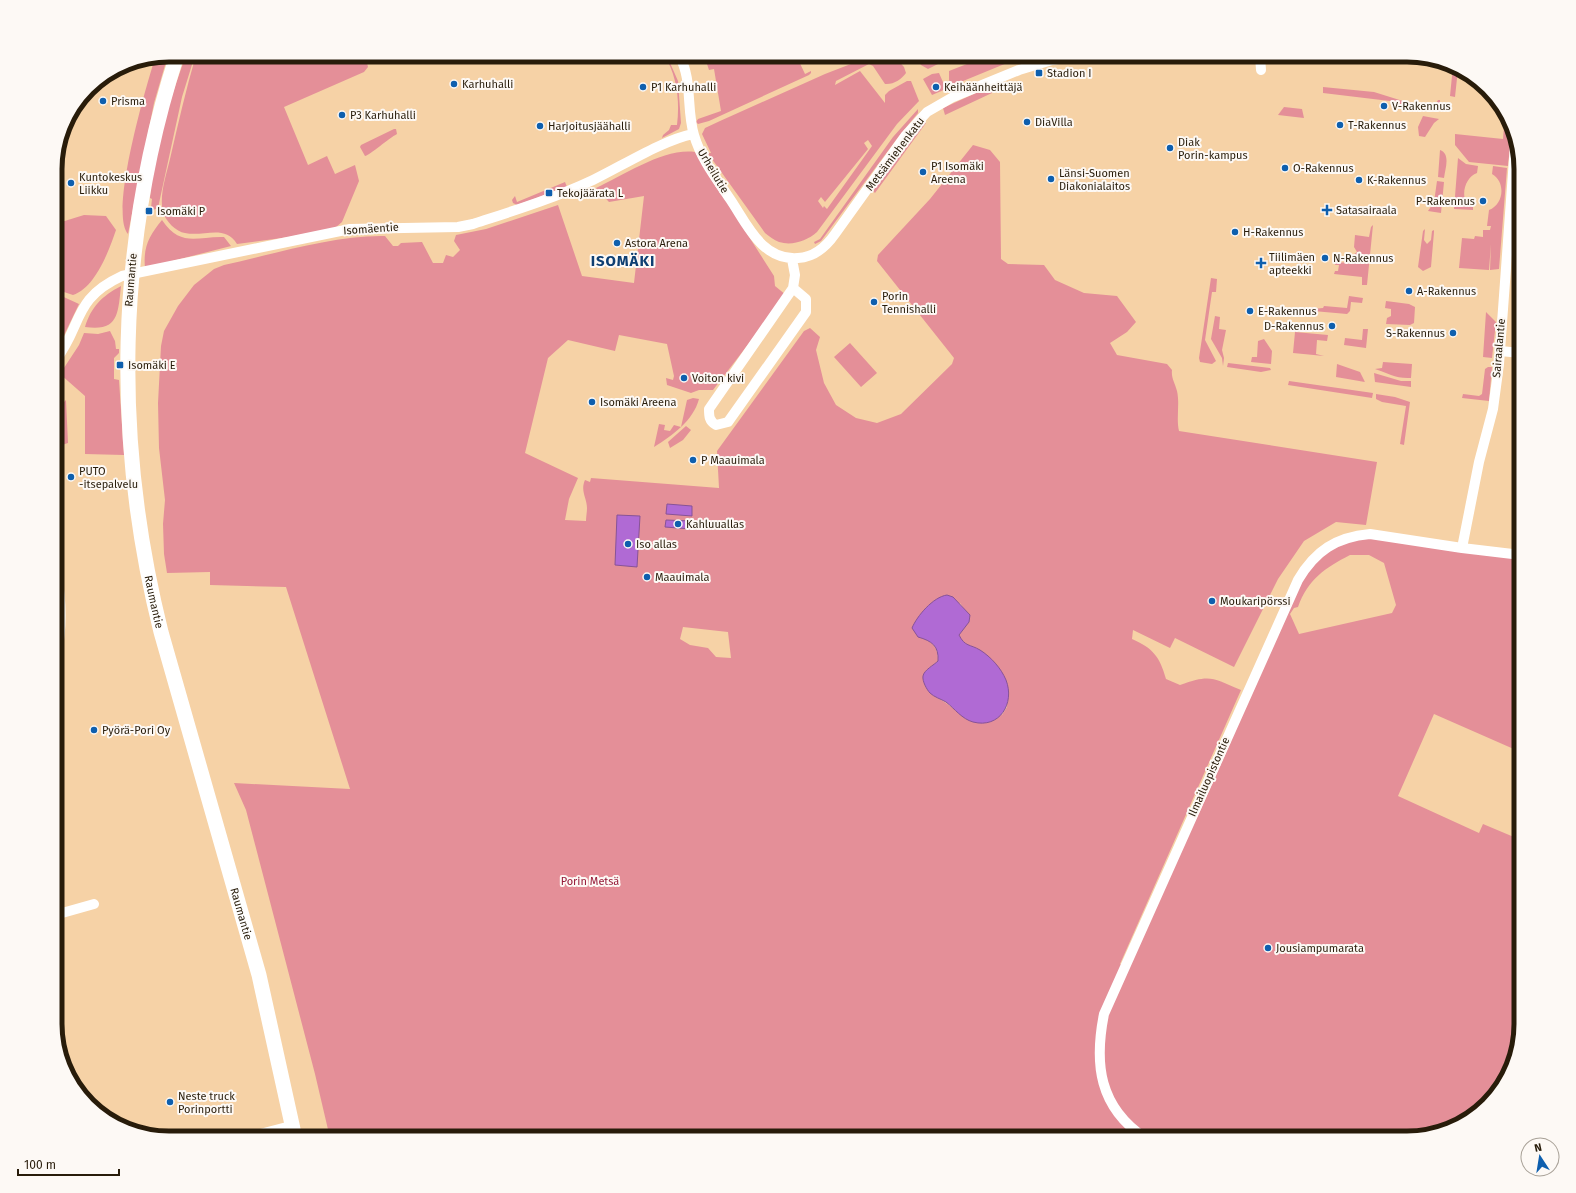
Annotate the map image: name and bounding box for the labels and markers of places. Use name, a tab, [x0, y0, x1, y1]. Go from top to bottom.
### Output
place label: Stadion I	[1047, 67, 1092, 80]
marker: Stadion I	[1034, 68, 1044, 78]
place label: Karhuhalli	[462, 78, 513, 91]
marker: Karhuhalli	[449, 79, 459, 89]
place label: P1 Karhuhalli	[651, 81, 716, 94]
place label: Keihäänheittäjä	[944, 81, 1023, 94]
marker: P1 Karhuhalli	[638, 82, 648, 92]
marker: Keihäänheittäjä	[931, 82, 941, 92]
place label: Prisma	[111, 95, 145, 108]
marker: Prisma	[98, 96, 108, 106]
place label: V-Rakennus	[1392, 100, 1451, 113]
marker: V-Rakennus	[1379, 101, 1389, 111]
place label: P3 Karhuhalli	[350, 109, 416, 122]
marker: P3 Karhuhalli	[337, 110, 347, 120]
place label: DiaVilla	[1035, 116, 1073, 129]
marker: DiaVilla	[1022, 117, 1032, 127]
place label: T-Rakennus	[1348, 119, 1406, 132]
place label: Harjoitusjäähalli	[548, 120, 631, 133]
marker: T-Rakennus	[1335, 120, 1345, 130]
marker: Harjoitusjäähalli	[535, 121, 545, 131]
place label: Diak Porin-kampus	[1178, 136, 1248, 162]
marker: Diak Porin-kampus	[1165, 143, 1175, 153]
place label: P1 Isomäki Areena	[931, 160, 984, 186]
place label: O-Rakennus	[1293, 162, 1354, 175]
marker: O-Rakennus	[1280, 163, 1290, 173]
marker: P1 Isomäki Areena	[918, 167, 928, 177]
place label: Länsi-Suomen Diakonialaitos	[1059, 167, 1130, 193]
place label: Kuntokeskus Liikku	[79, 171, 142, 197]
marker: Länsi-Suomen Diakonialaitos	[1046, 174, 1056, 184]
place label: K-Rakennus	[1367, 174, 1426, 187]
marker: K-Rakennus	[1354, 175, 1364, 185]
marker: Kuntokeskus Liikku	[66, 178, 76, 188]
place label: Tekojäärata L	[557, 187, 624, 200]
marker: Tekojäärata L	[544, 188, 554, 198]
place label: P-Rakennus	[1416, 195, 1475, 208]
marker: P-Rakennus	[1478, 196, 1488, 206]
marker: Satasairaala	[1321, 204, 1333, 216]
place label: Satasairaala	[1336, 204, 1397, 217]
place label: Isomäki P	[157, 205, 206, 218]
marker: Isomäki P	[144, 206, 154, 216]
place label: H-Rakennus	[1243, 226, 1303, 239]
marker: H-Rakennus	[1230, 227, 1240, 237]
place label: Astora Arena	[625, 237, 688, 250]
marker: Astora Arena	[612, 238, 622, 248]
place label: Tiilimäen apteekki	[1269, 251, 1315, 277]
place label: N-Rakennus	[1333, 252, 1393, 265]
marker: N-Rakennus	[1320, 253, 1330, 263]
marker: Tiilimäen apteekki	[1256, 258, 1266, 268]
place label: A-Rakennus	[1417, 285, 1476, 298]
marker: A-Rakennus	[1404, 286, 1414, 296]
place label: Porin Tennishalli	[882, 290, 936, 316]
marker: Porin Tennishalli	[869, 297, 879, 307]
place label: E-Rakennus	[1258, 305, 1317, 318]
marker: E-Rakennus	[1245, 306, 1255, 316]
place label: D-Rakennus	[1264, 320, 1324, 333]
marker: D-Rakennus	[1327, 321, 1337, 331]
place label: S-Rakennus	[1386, 327, 1445, 340]
marker: S-Rakennus	[1448, 328, 1458, 338]
place label: Isomäki E	[128, 359, 176, 372]
marker: Isomäki E	[115, 360, 125, 370]
place label: Voiton kivi	[692, 372, 744, 385]
marker: Voiton kivi	[679, 373, 689, 383]
place label: Isomäki Areena	[600, 396, 677, 409]
marker: Isomäki Areena	[587, 397, 597, 407]
place label: P Maauimala	[701, 454, 765, 467]
marker: P Maauimala	[688, 455, 698, 465]
place label: PUTO -itsepalvelu	[79, 465, 138, 491]
marker: PUTO -itsepalvelu	[66, 472, 76, 482]
place label: Kahluuallas	[686, 518, 744, 531]
marker: Kahluuallas	[673, 519, 683, 529]
place label: Iso allas	[636, 538, 677, 551]
marker: Iso allas	[623, 539, 633, 549]
place label: Maauimala	[655, 571, 709, 584]
marker: Maauimala	[642, 572, 652, 582]
place label: Moukaripörssi	[1220, 595, 1291, 608]
marker: Moukaripörssi	[1207, 596, 1217, 606]
place label: Pyörä-Pori Oy	[102, 724, 171, 737]
marker: Pyörä-Pori Oy	[89, 725, 99, 735]
place label: Jousiampumarata	[1276, 942, 1364, 955]
marker: Jousiampumarata	[1263, 943, 1273, 953]
place label: Neste truck Porinportti	[178, 1090, 235, 1116]
marker: Neste truck Porinportti	[165, 1097, 175, 1107]

